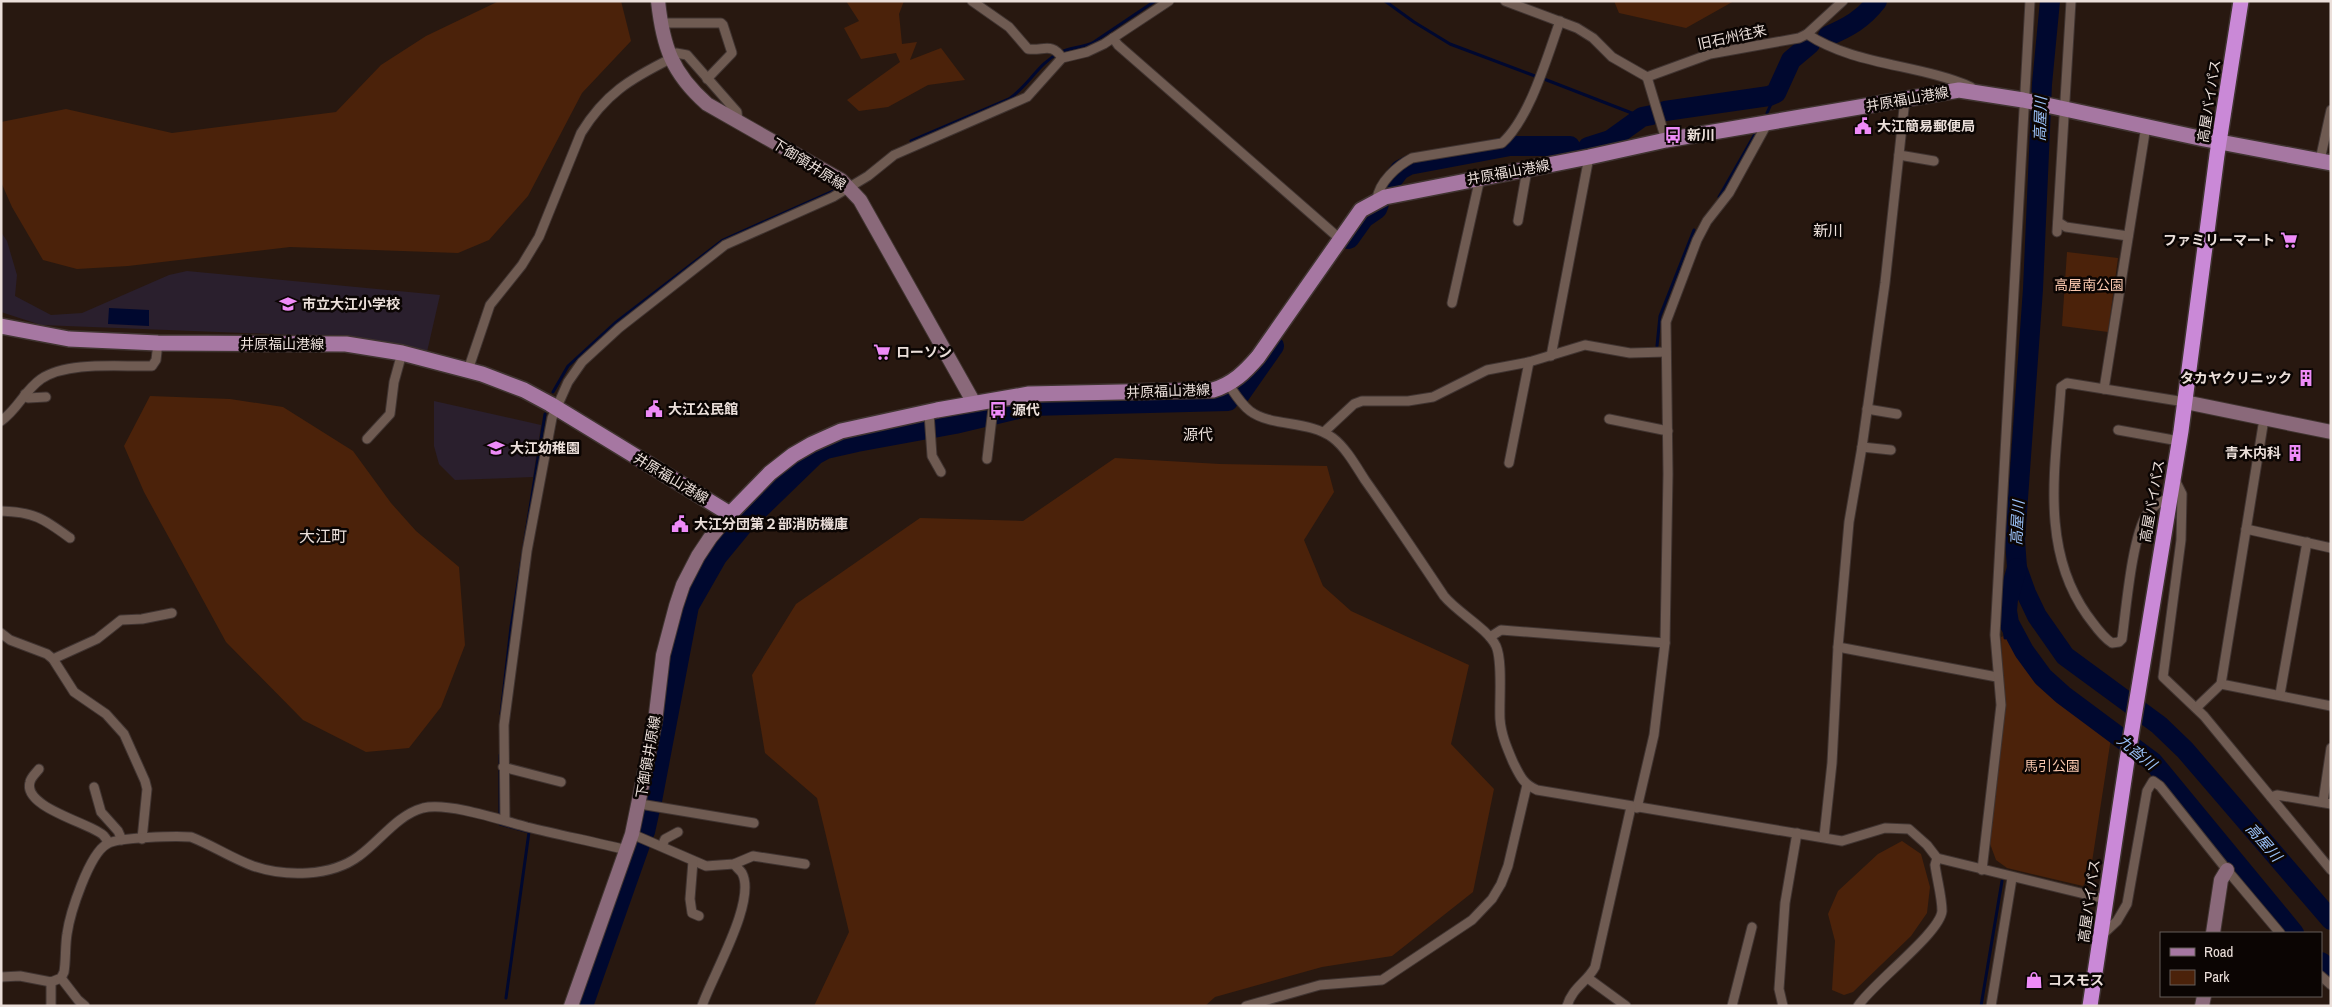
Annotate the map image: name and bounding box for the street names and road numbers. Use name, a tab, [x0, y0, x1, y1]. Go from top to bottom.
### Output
street label: 旧石州往来	[1696, 21, 1768, 53]
street label: 高屋バイパス	[2194, 58, 2224, 144]
street label: 井原福山港線	[1864, 83, 1950, 115]
street label: 下御領井原線	[769, 134, 849, 194]
street label: 井原福山港線	[1465, 156, 1551, 188]
street label: 井原福山港線	[240, 335, 324, 353]
street label: 井原福山港線	[1126, 381, 1210, 401]
street label: 井原福山港線	[630, 449, 712, 507]
street label: 高屋バイパス	[2136, 458, 2168, 544]
street label: 下御領井原線	[632, 714, 664, 800]
street label: 高屋バイパス	[2074, 858, 2104, 944]

